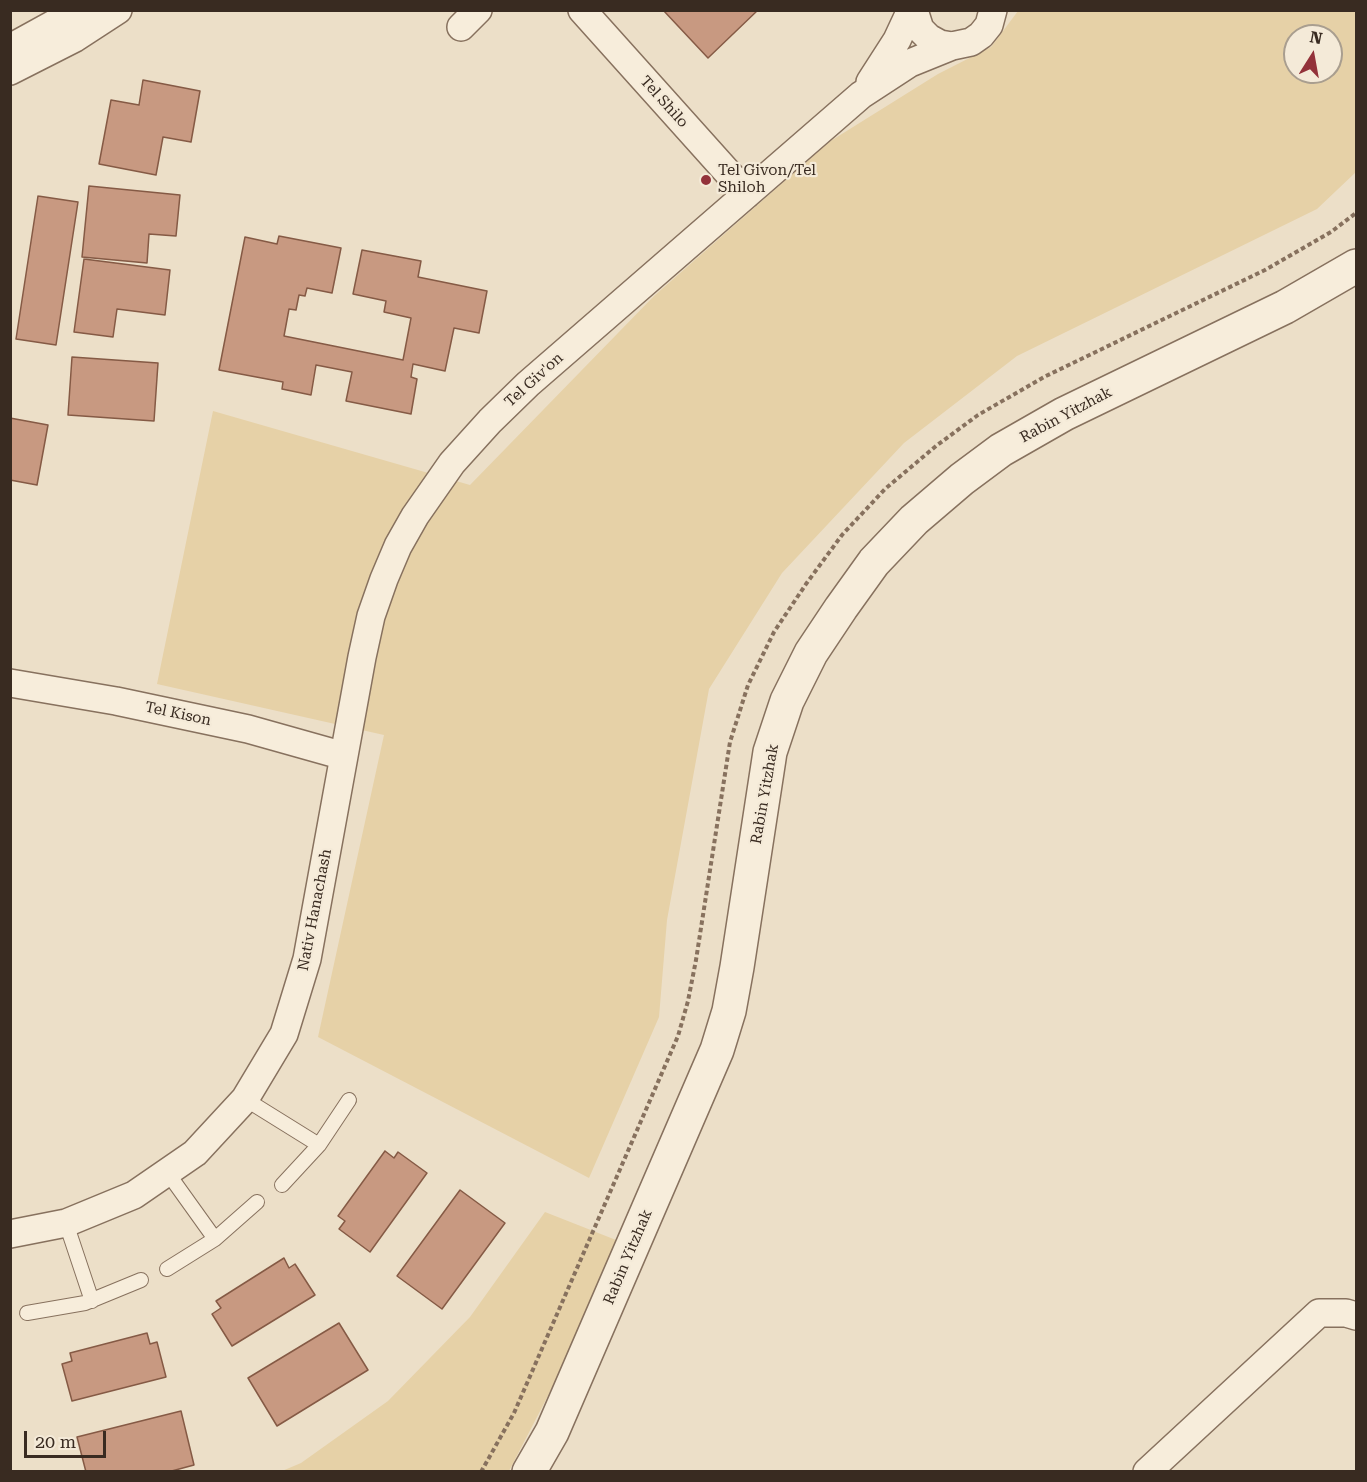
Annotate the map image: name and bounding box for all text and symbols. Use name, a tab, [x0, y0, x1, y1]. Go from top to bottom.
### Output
north arrow	[1283, 24, 1343, 84]
text: N	[1308, 27, 1324, 48]
street label: Tel Shilo	[636, 72, 692, 132]
place label: Tel Givon/Tel Shiloh	[718, 162, 816, 197]
marker: Tel Givon/Tel Shiloh	[699, 173, 713, 187]
street label: Tel Giv'on	[501, 349, 567, 411]
street label: Rabin Yitzhak	[1017, 383, 1115, 447]
street label: Tel Kison	[143, 698, 213, 730]
street label: Rabin Yitzhak	[747, 742, 783, 846]
street label: Nativ Hanachash	[294, 848, 336, 972]
street label: Rabin Yitzhak	[600, 1207, 656, 1307]
scale bar	[27, 1419, 110, 1457]
text: 20 m	[35, 1431, 76, 1452]

